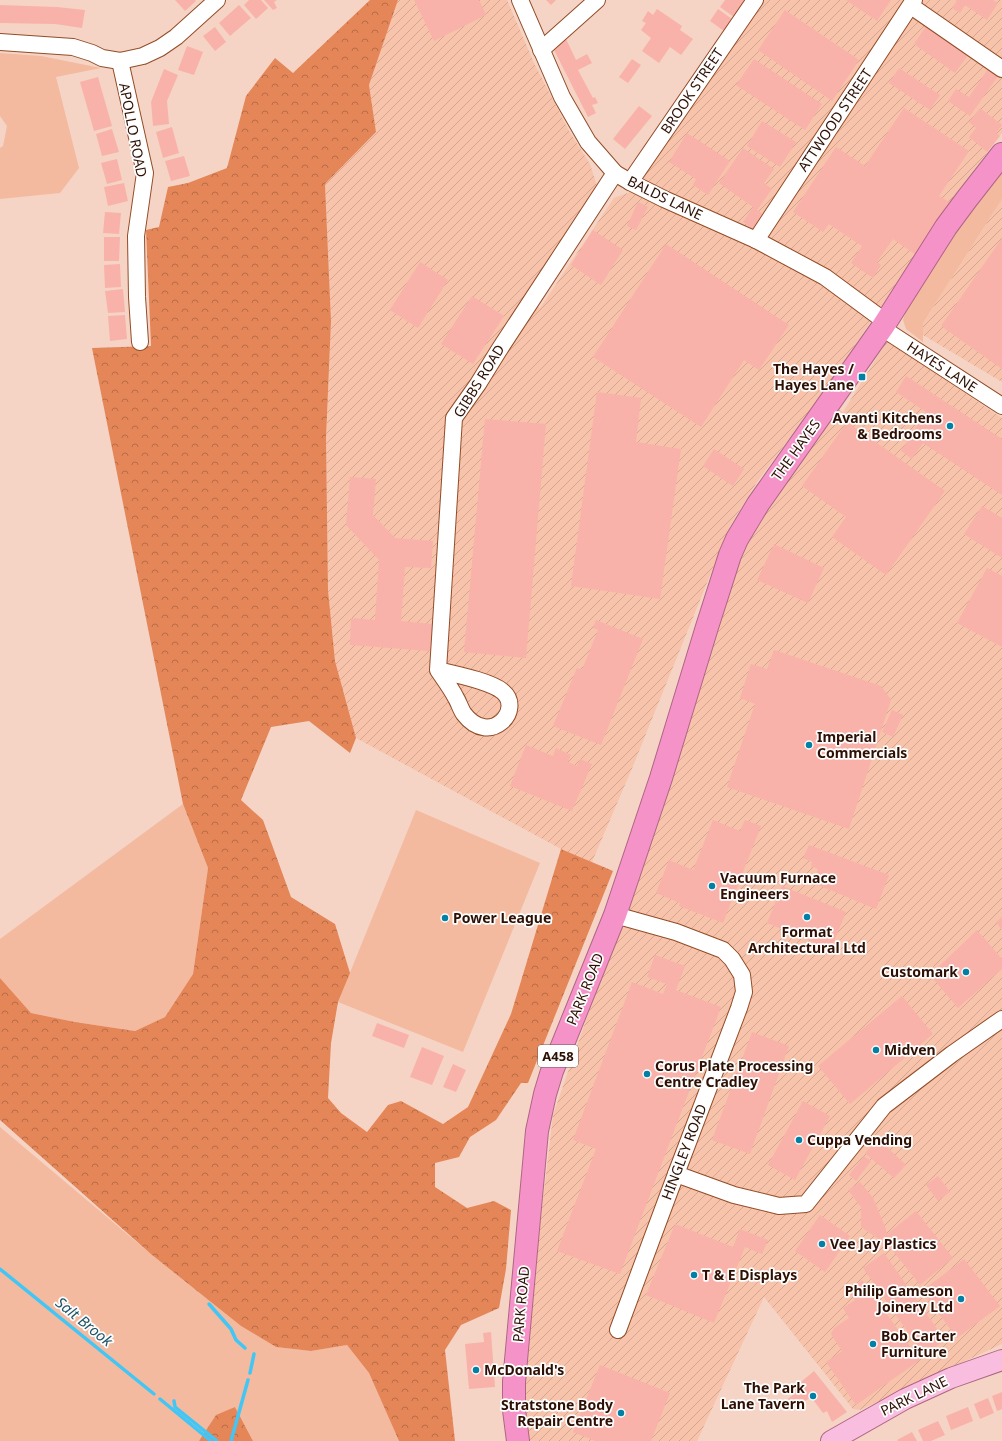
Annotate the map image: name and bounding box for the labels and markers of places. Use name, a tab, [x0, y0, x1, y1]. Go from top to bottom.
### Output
place label: The Hayes / Hayes Lane	[773, 359, 854, 394]
marker: The Hayes / Hayes Lane	[857, 372, 867, 382]
place label: Avanti Kitchens & Bedrooms	[833, 408, 942, 443]
marker: Avanti Kitchens & Bedrooms	[945, 421, 955, 431]
place label: Imperial Commercials	[817, 727, 907, 762]
marker: Imperial Commercials	[804, 740, 814, 750]
place label: Vacuum Furnace Engineers	[720, 868, 836, 903]
marker: Vacuum Furnace Engineers	[707, 881, 717, 891]
place label: Power League	[453, 908, 551, 927]
marker: Format Architectural Ltd	[802, 912, 812, 922]
marker: Power League	[440, 913, 450, 923]
place label: Format Architectural Ltd	[748, 922, 866, 957]
place label: Customark	[881, 962, 958, 981]
marker: Customark	[961, 967, 971, 977]
place label: Midven	[884, 1040, 936, 1059]
marker: Midven	[871, 1045, 881, 1055]
place label: Corus Plate Processing Centre Cradley	[655, 1056, 813, 1091]
marker: Corus Plate Processing Centre Cradley	[642, 1069, 652, 1079]
place label: Cuppa Vending	[807, 1130, 912, 1149]
marker: Cuppa Vending	[794, 1135, 804, 1145]
place label: Vee Jay Plastics	[830, 1234, 937, 1253]
marker: Vee Jay Plastics	[817, 1239, 827, 1249]
place label: T & E Displays	[702, 1265, 797, 1284]
marker: T & E Displays	[689, 1270, 699, 1280]
place label: Philip Gameson Joinery Ltd	[845, 1281, 953, 1316]
marker: Philip Gameson Joinery Ltd	[956, 1294, 966, 1304]
place label: Bob Carter Furniture	[881, 1326, 957, 1361]
marker: Bob Carter Furniture	[868, 1339, 878, 1349]
place label: McDonald's	[484, 1360, 564, 1379]
marker: McDonald's	[471, 1365, 481, 1375]
place label: The Park Lane Tavern	[721, 1378, 805, 1413]
marker: The Park Lane Tavern	[808, 1391, 818, 1401]
place label: Stratstone Body Repair Centre	[501, 1395, 613, 1430]
marker: Stratstone Body Repair Centre	[616, 1408, 626, 1418]

